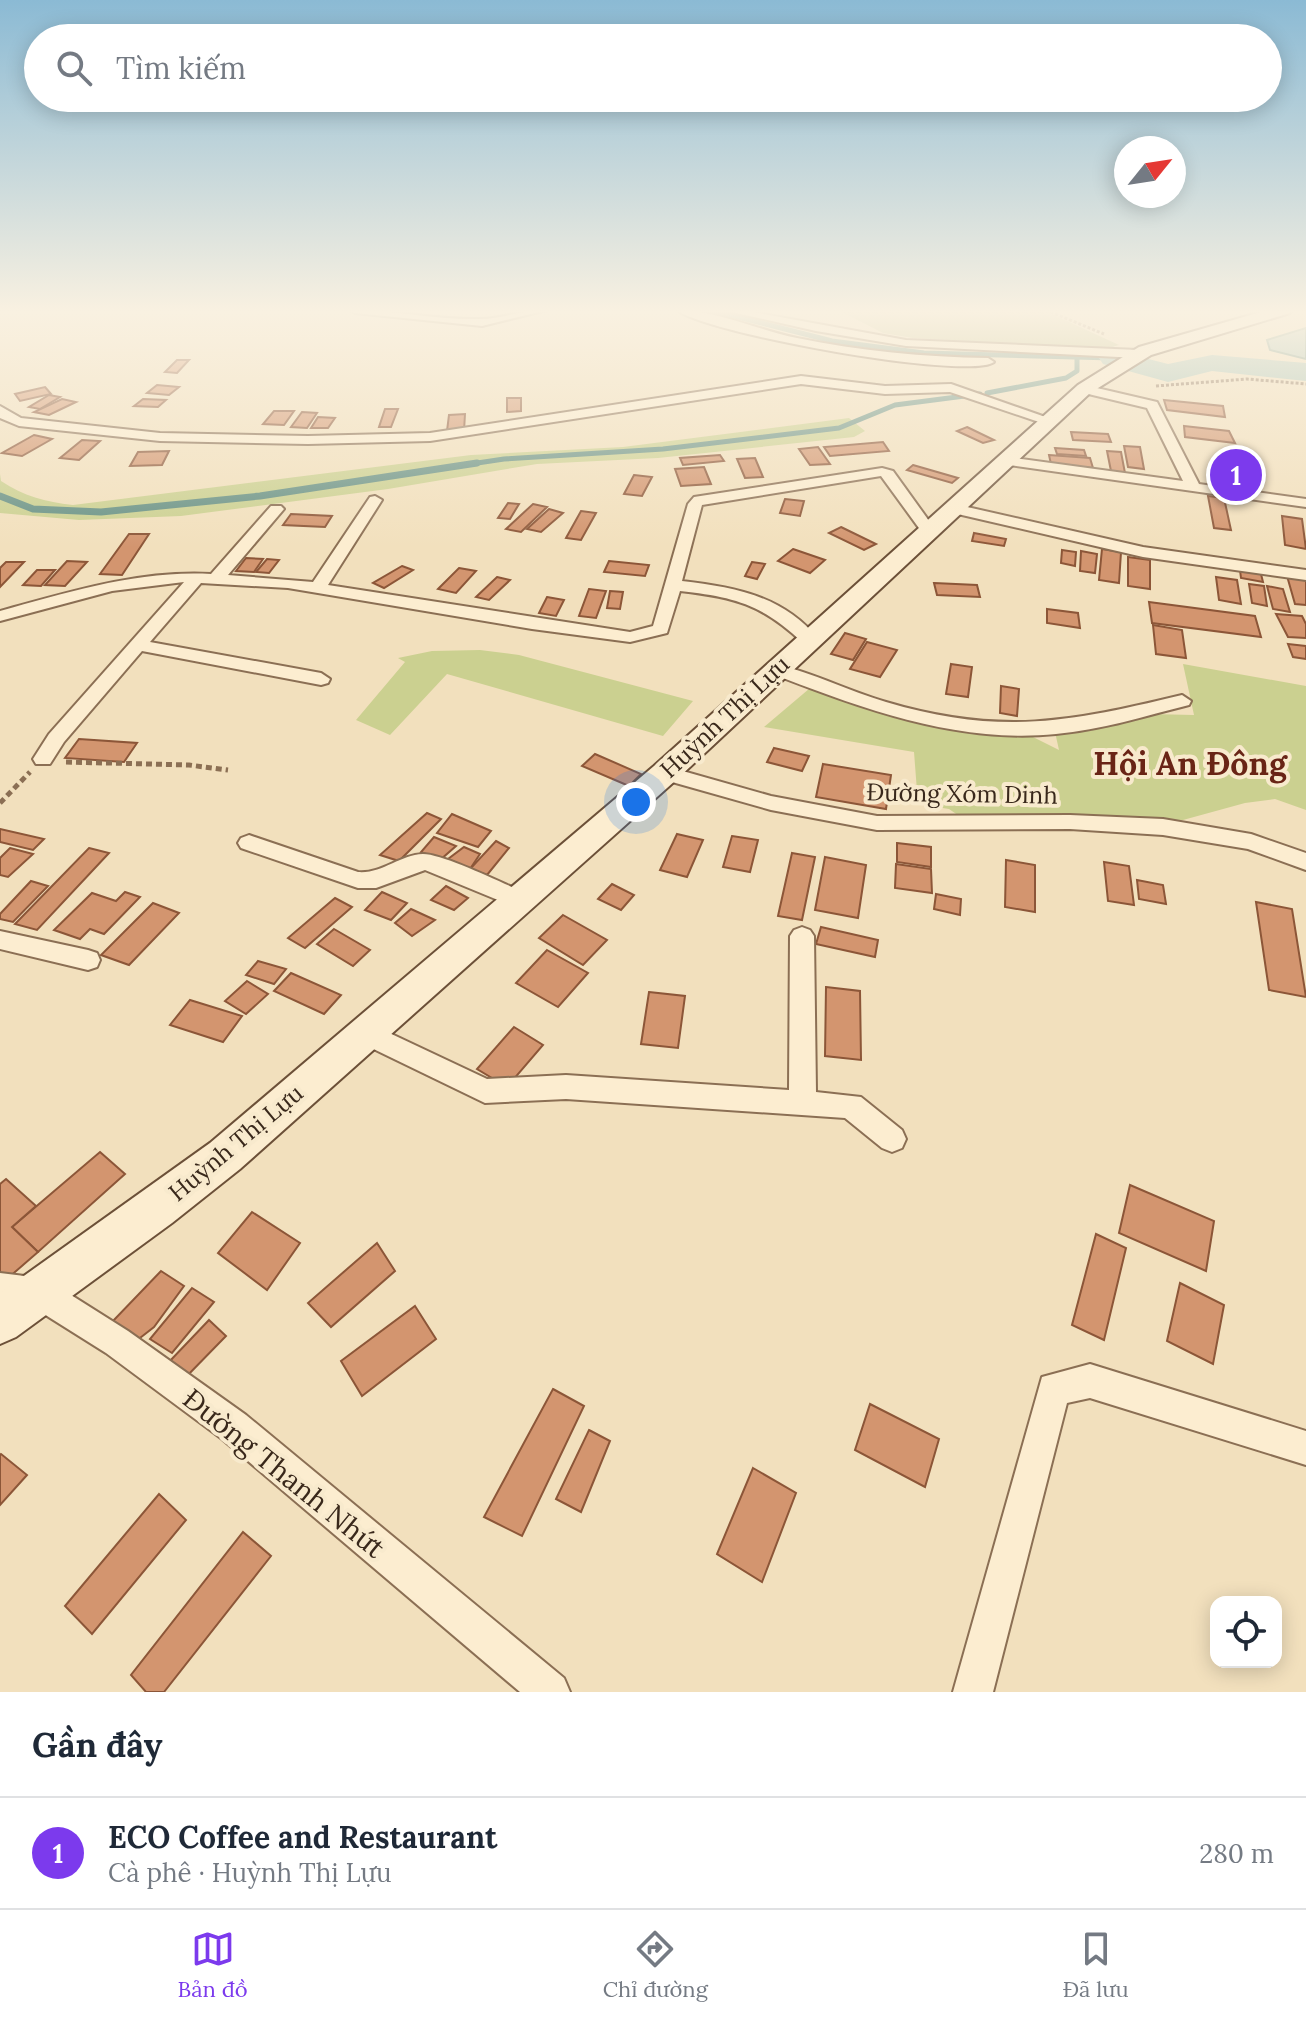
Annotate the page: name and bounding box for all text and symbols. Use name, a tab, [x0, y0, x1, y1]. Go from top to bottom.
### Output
search box	[24, 24, 1282, 112]
icon: search	[52, 46, 96, 90]
text: Tìm kiếm	[116, 49, 246, 87]
north arrow	[1114, 136, 1186, 208]
pin: 1	[1210, 445, 1262, 505]
street label: Huỳnh Thị Lựu	[653, 649, 796, 785]
district label: Hội An Đông	[1093, 743, 1288, 784]
street label: Đường Xóm Dinh	[866, 776, 1058, 811]
your location	[616, 782, 656, 822]
street label: Huỳnh Thị Lựu	[162, 1077, 309, 1208]
street label: Đường Thanh Nhứt	[176, 1380, 392, 1566]
map controls	[1210, 1596, 1282, 1668]
button: locate	[1210, 1596, 1282, 1668]
text: Gần đây	[32, 1723, 162, 1766]
text: ECO Coffee and Restaurant	[108, 1818, 497, 1856]
text: 1	[53, 1837, 63, 1870]
text: 280 m	[1199, 1837, 1274, 1870]
text: Cà phê · Huỳnh Thị Lựu	[108, 1856, 391, 1889]
tab: Bản đồ	[177, 1927, 248, 2003]
tab: Chỉ đường	[603, 1927, 708, 2003]
tab: Đã lưu	[1063, 1927, 1129, 2003]

